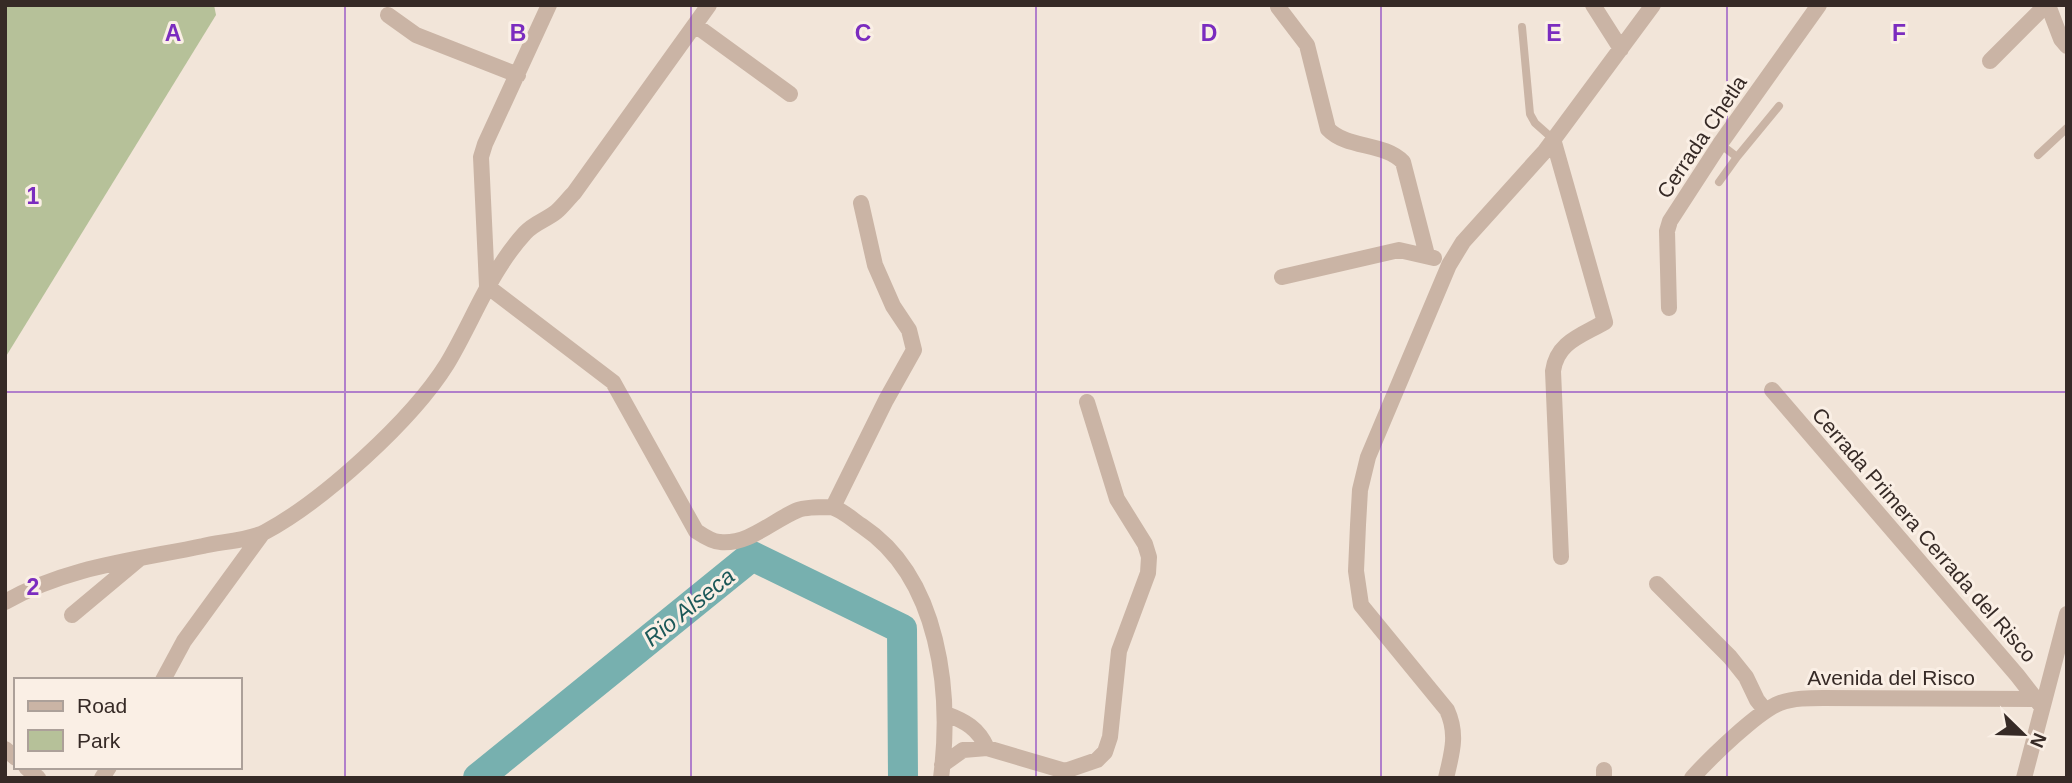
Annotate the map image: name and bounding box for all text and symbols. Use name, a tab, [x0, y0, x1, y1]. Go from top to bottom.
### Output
text: A	[165, 20, 181, 46]
text: B	[510, 20, 526, 46]
text: C	[855, 20, 871, 46]
text: D	[1201, 20, 1217, 46]
text: E	[1546, 20, 1562, 46]
text: F	[1892, 20, 1906, 46]
street label: Cerrada Chetla	[1652, 71, 1751, 202]
text: 1	[27, 183, 40, 209]
street label: Cerrada Primera Cerrada del Risco	[1808, 403, 2041, 666]
water label: Rio Alseca	[638, 563, 740, 651]
text: 2	[27, 574, 39, 600]
street label: Avenida del Risco	[1807, 666, 1975, 689]
legend	[14, 678, 242, 769]
text: Road	[77, 694, 127, 717]
north arrow	[1988, 699, 2058, 769]
text: Park	[77, 729, 121, 752]
text: N	[2026, 730, 2051, 751]

